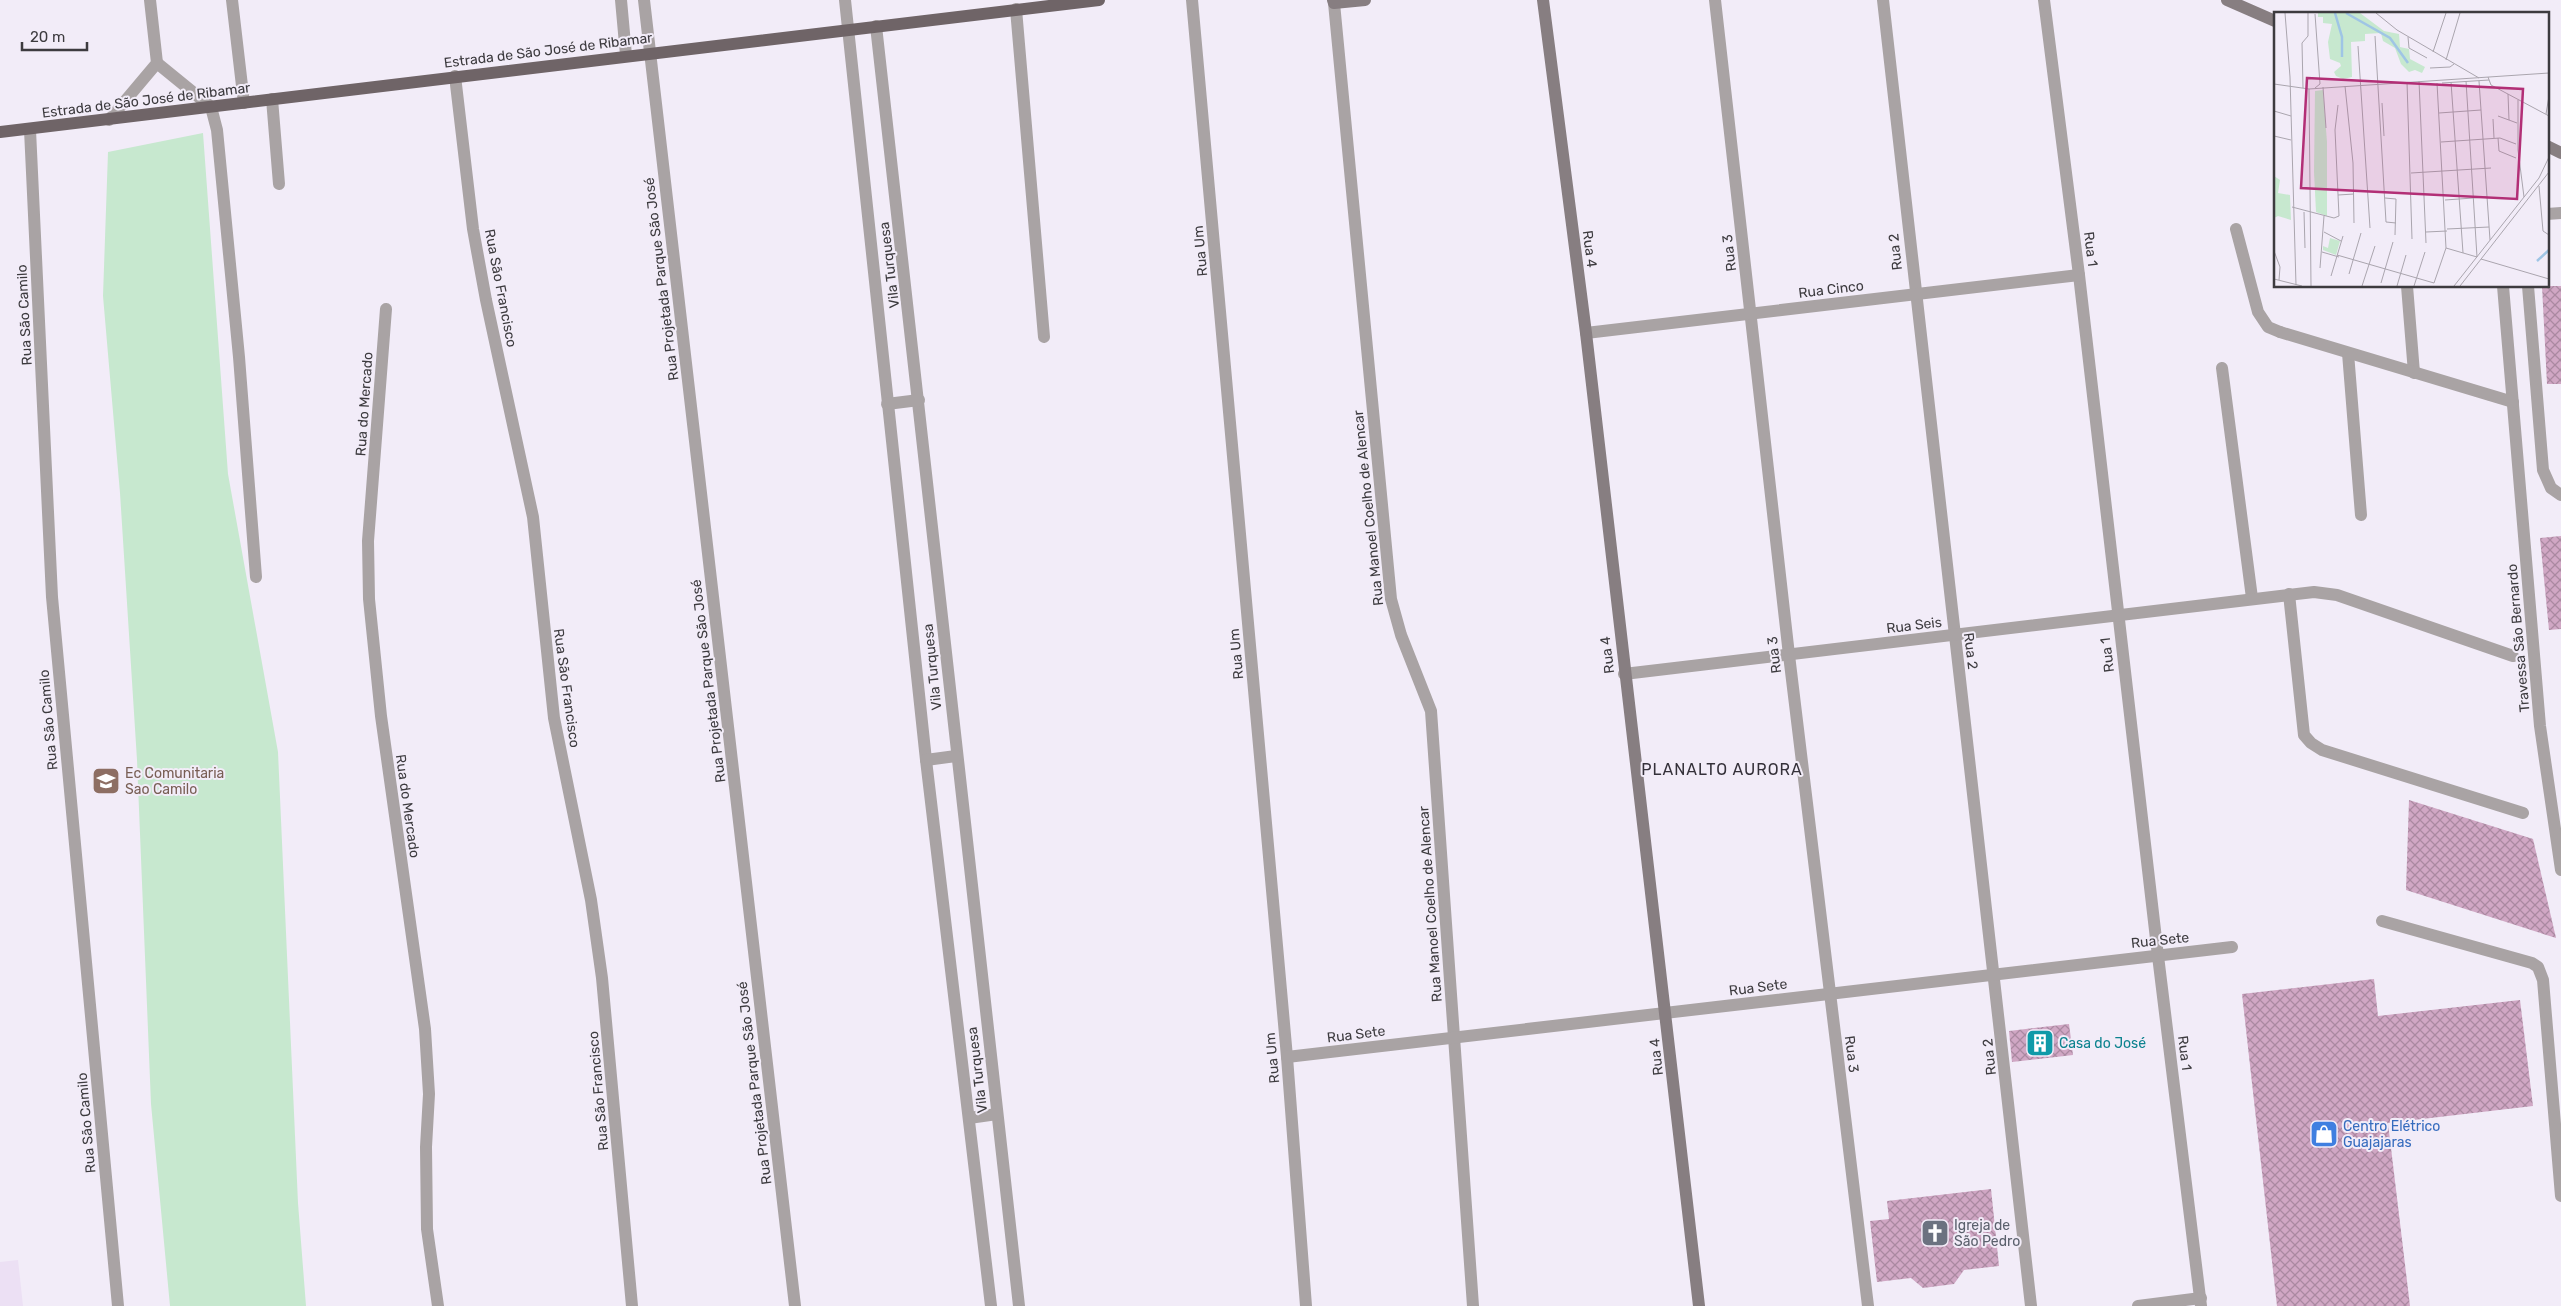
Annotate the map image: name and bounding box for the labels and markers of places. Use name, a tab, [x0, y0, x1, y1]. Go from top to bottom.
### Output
place label: Ec Comunitaria Sao Camilo	[125, 765, 224, 798]
school or university icon: Ec Comunitaria Sao Camilo	[91, 766, 121, 796]
building icon: Casa do José	[2025, 1028, 2055, 1058]
place label: Casa do José	[2059, 1035, 2146, 1052]
place label: Centro Elétrico Guajajaras	[2343, 1118, 2440, 1151]
shop icon: Centro Elétrico Guajajaras	[2309, 1119, 2339, 1149]
place label: Igreja de São Pedro	[1954, 1217, 2020, 1250]
church icon: Igreja de São Pedro	[1920, 1218, 1950, 1248]

